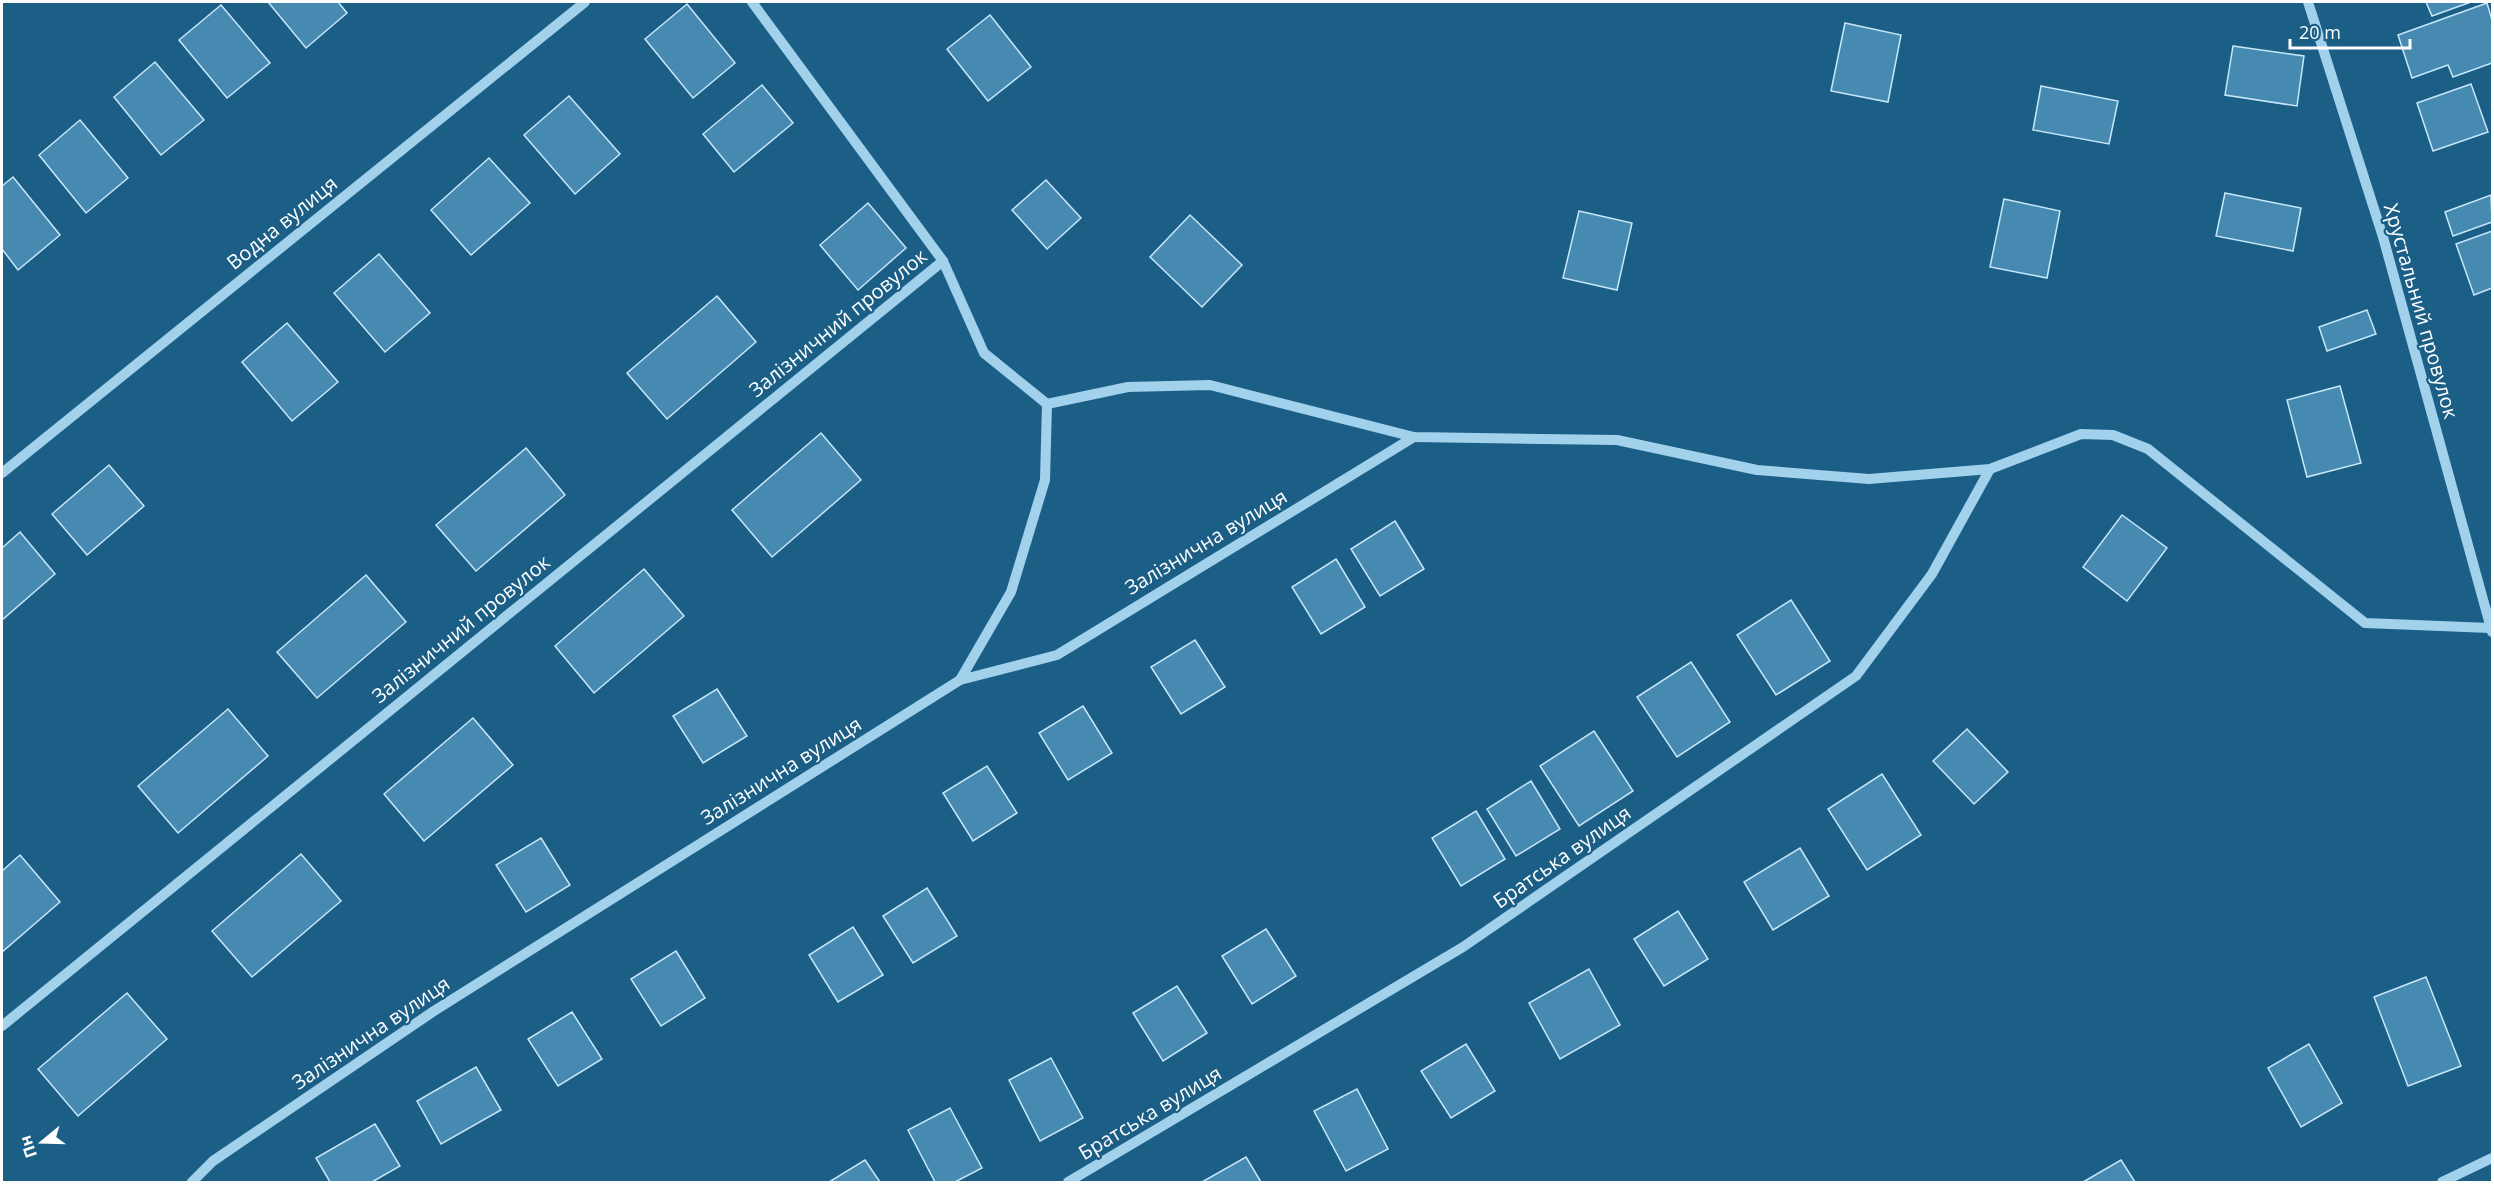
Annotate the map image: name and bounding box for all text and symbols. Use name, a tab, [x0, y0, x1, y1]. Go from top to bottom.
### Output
scale bar	[2290, 12, 2410, 50]
text: 20 m	[2299, 20, 2341, 44]
street label: Водна вулиця	[221, 170, 343, 275]
street label: Хрустальний провулок	[2378, 200, 2465, 422]
street label: Залізничний провулок	[743, 242, 933, 403]
street label: Залізнична вулиця	[1120, 482, 1292, 601]
street label: Залізничний провулок	[366, 548, 556, 709]
street label: Залізнична вулиця	[695, 710, 866, 831]
street label: Братська вулиця	[1488, 799, 1636, 914]
street label: Залізнична вулиця	[287, 970, 455, 1095]
street label: Братська вулиця	[1073, 1059, 1226, 1166]
north arrow	[12, 1112, 72, 1172]
text: Пн	[14, 1133, 42, 1161]

